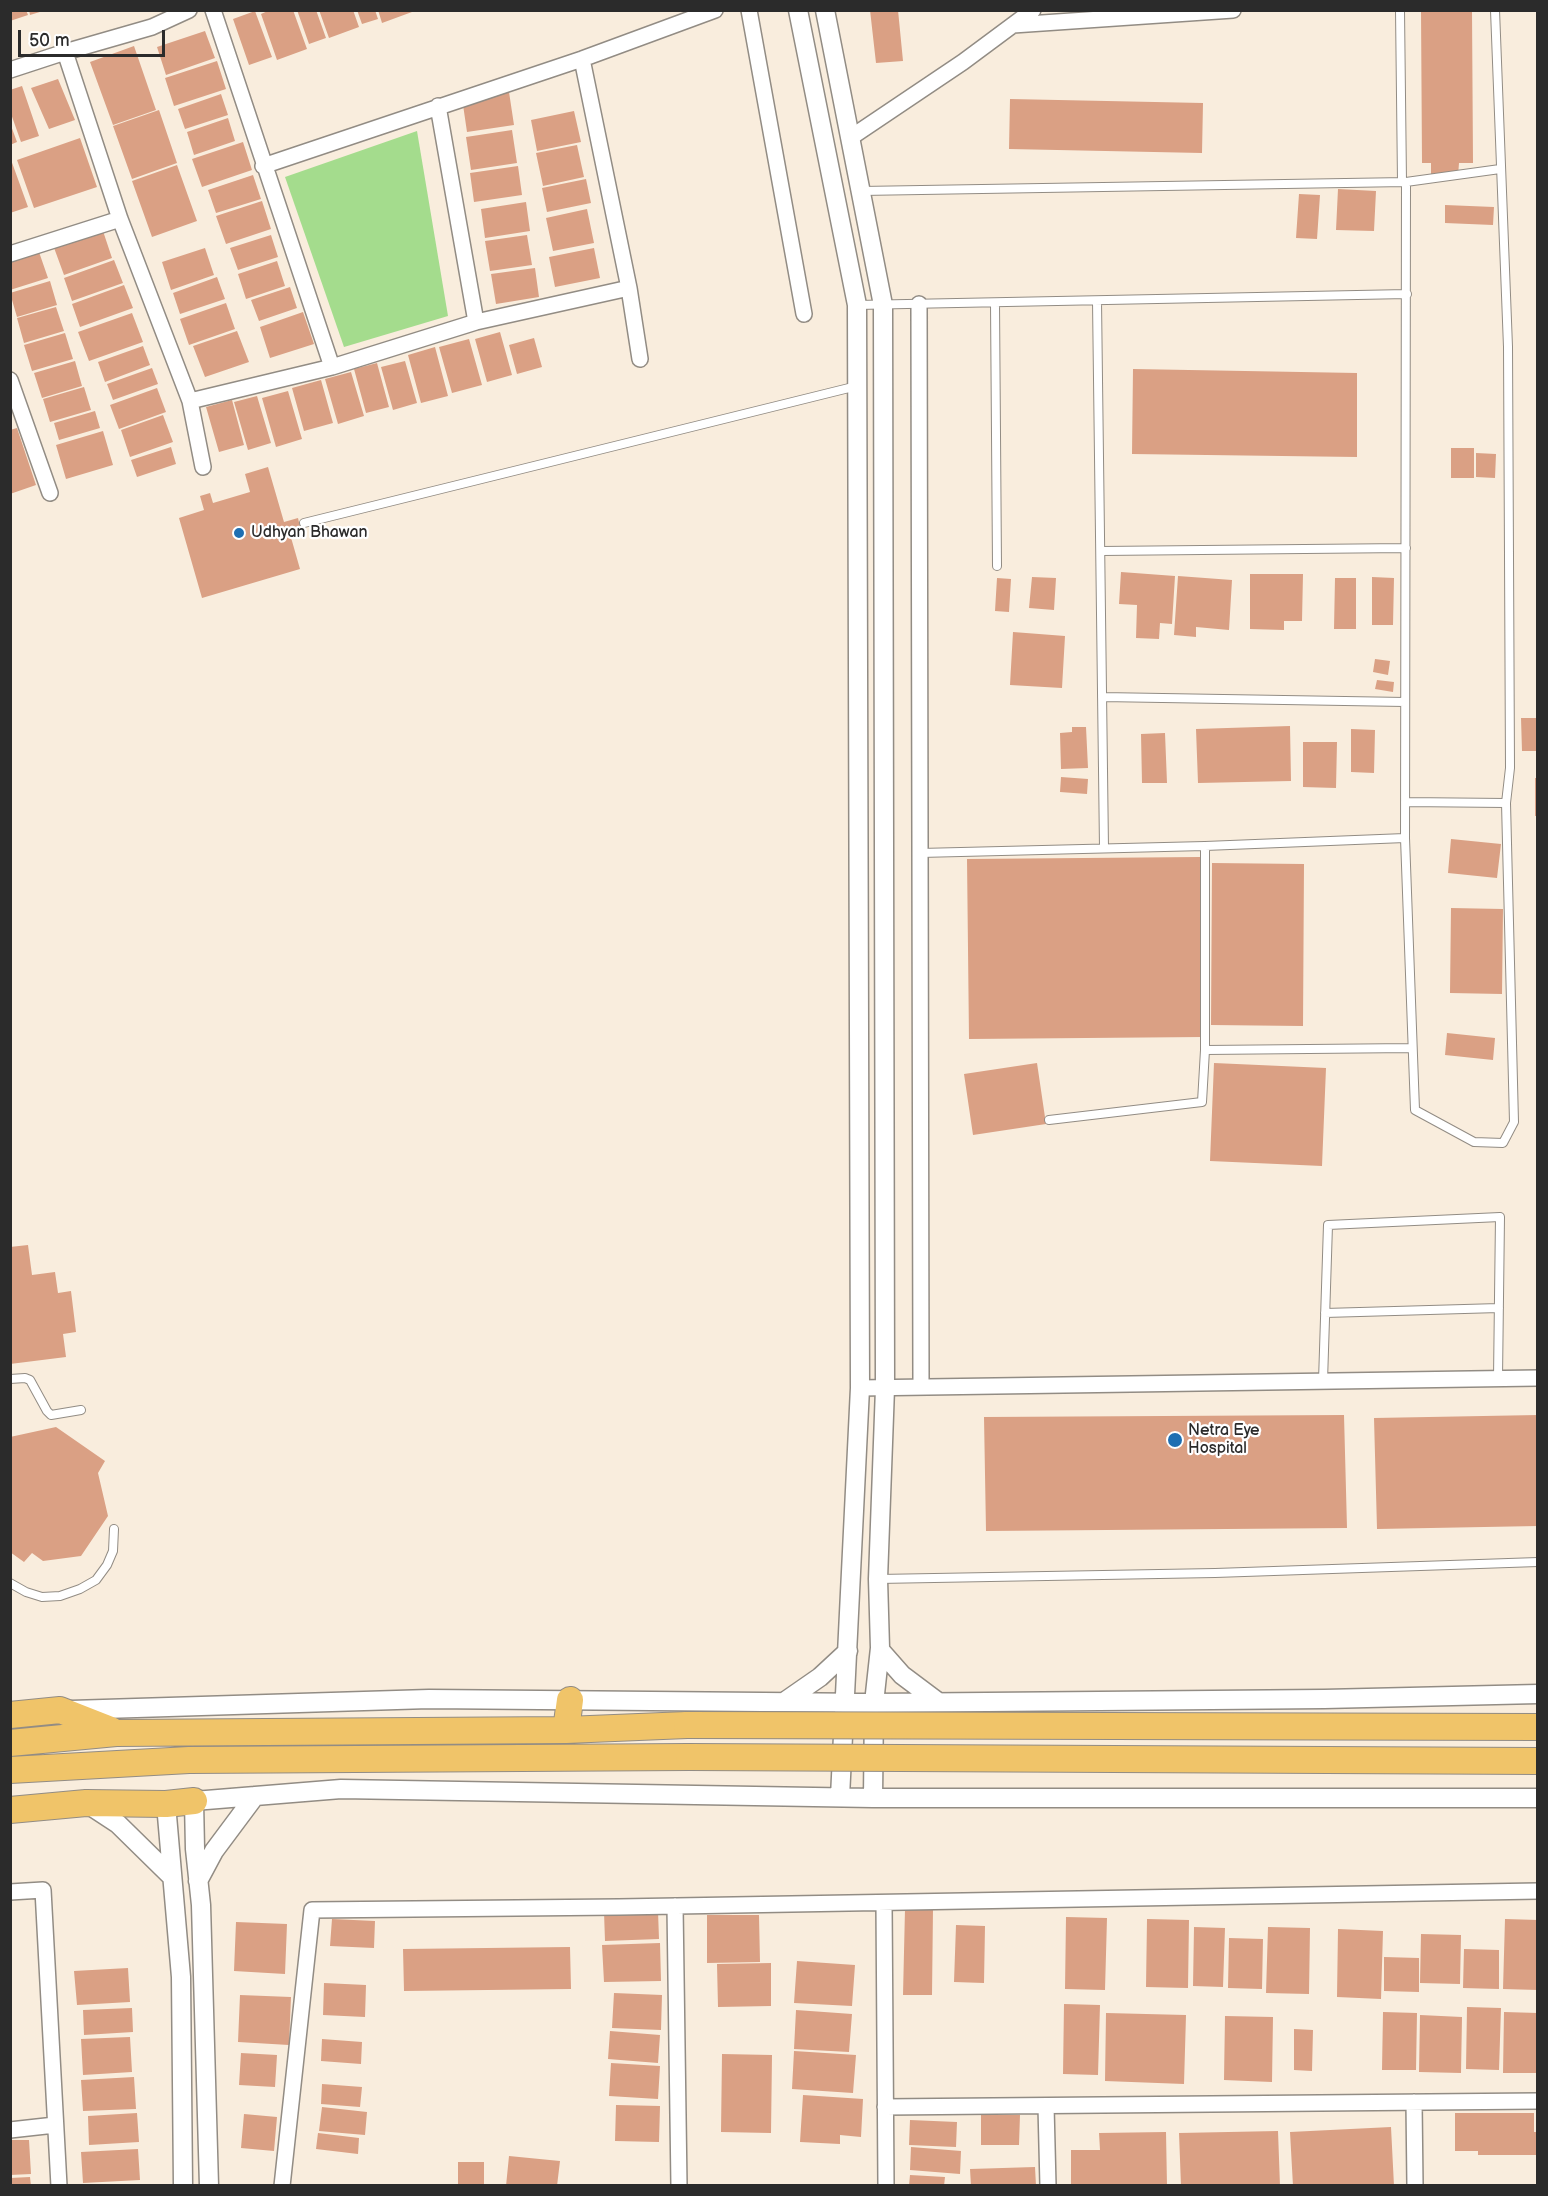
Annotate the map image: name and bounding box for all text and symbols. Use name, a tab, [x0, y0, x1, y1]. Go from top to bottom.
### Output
scale bar	[21, 18, 168, 56]
text: 50 m	[29, 30, 70, 51]
place label: Udhyan Bhawan	[251, 523, 367, 543]
marker: Udhyan Bhawan	[232, 526, 246, 540]
place label: Netra Eye Hospital	[1188, 1421, 1260, 1459]
marker: Netra Eye Hospital	[1166, 1431, 1184, 1449]

